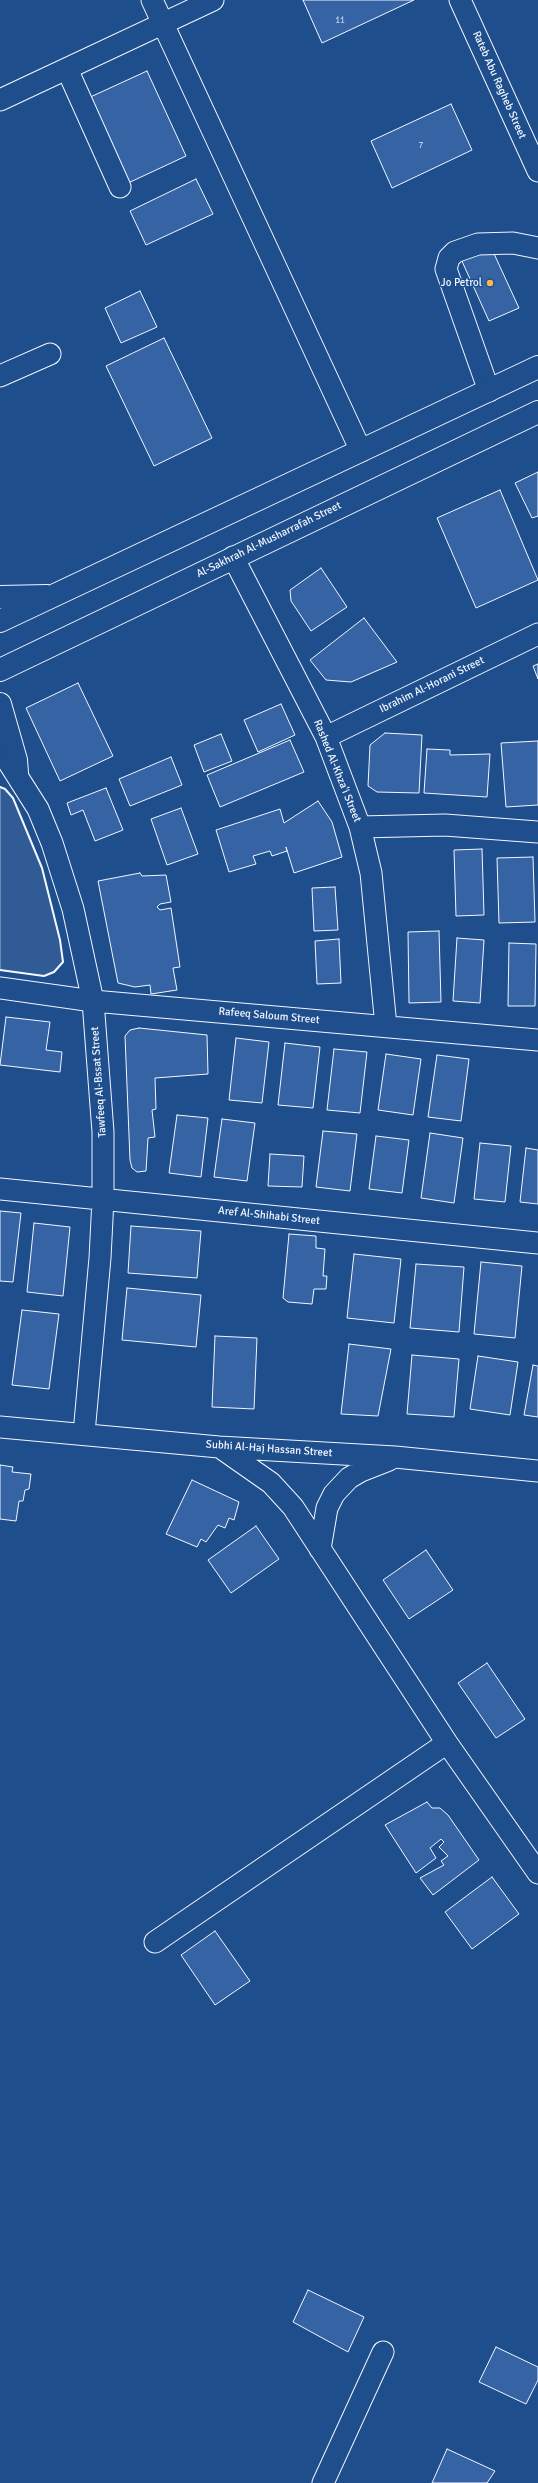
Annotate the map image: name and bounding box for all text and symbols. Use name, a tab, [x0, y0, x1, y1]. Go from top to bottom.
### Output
house number: 11	[335, 16, 345, 26]
street label: Rateb Abu Ragheb Street	[469, 29, 529, 141]
house number: 7	[419, 141, 423, 151]
place label: Jo Petrol	[441, 276, 482, 290]
marker: Jo Petrol	[485, 278, 495, 288]
street label: Al-Sakhrah Al-Musharrafah Street	[194, 499, 344, 581]
street label: Ibrahim Al-Horani Street	[377, 654, 487, 716]
street label: Rashed Al-Khza'i Street	[310, 718, 364, 824]
street label: Rafeeq Saloum Street	[218, 1005, 320, 1027]
street label: Tawfeeq Al-Bssat Street	[89, 1026, 109, 1138]
street label: Aref Al-Shihabi Street	[217, 1204, 321, 1228]
street label: Subhi Al-Haj Hassan Street	[205, 1438, 333, 1460]

